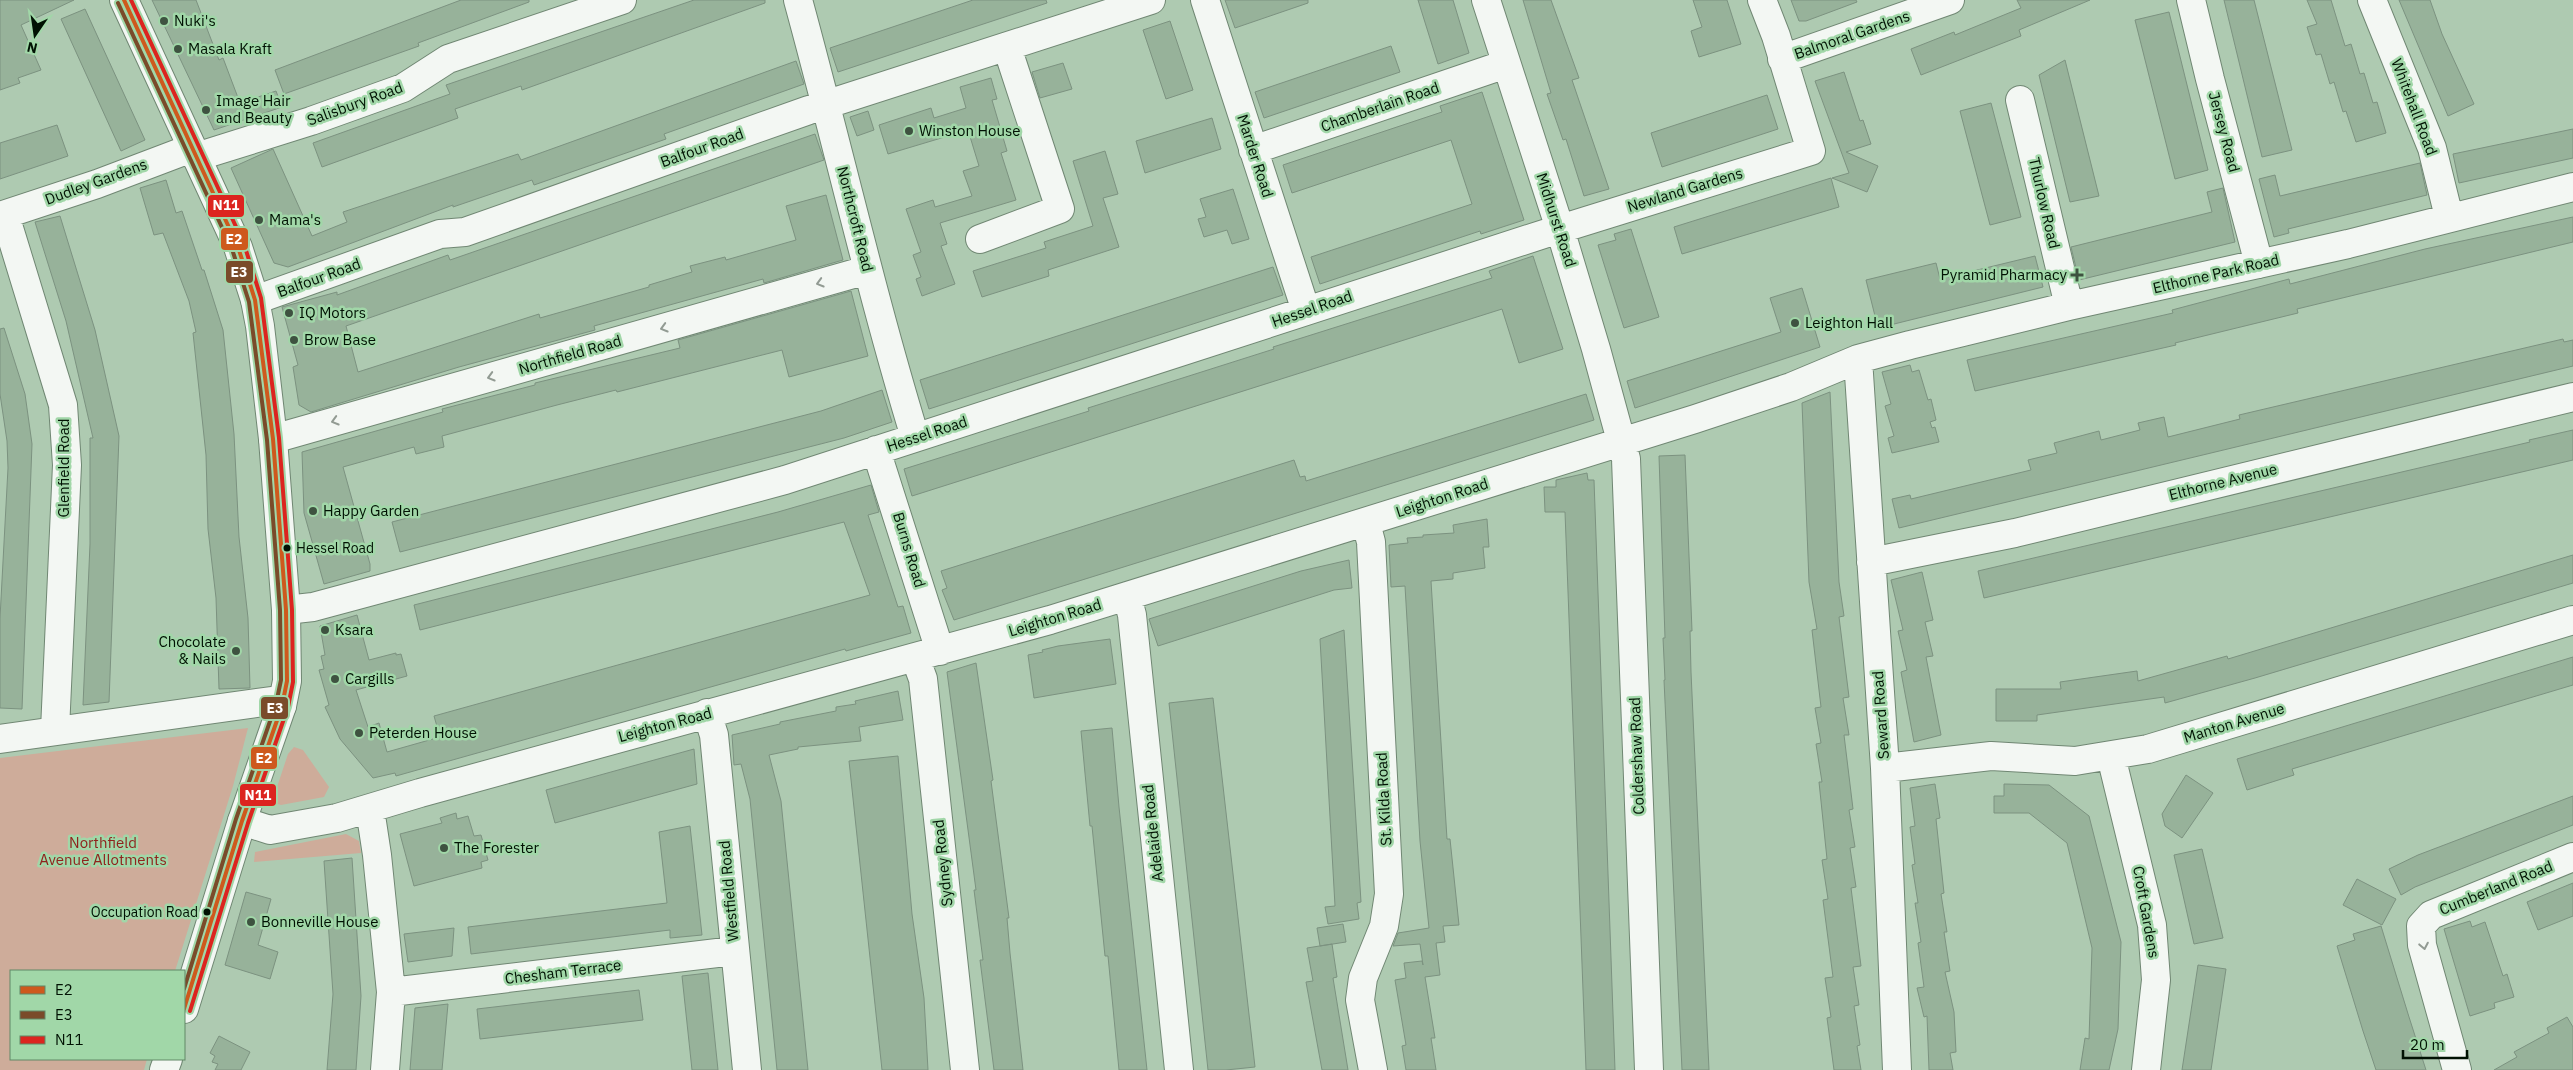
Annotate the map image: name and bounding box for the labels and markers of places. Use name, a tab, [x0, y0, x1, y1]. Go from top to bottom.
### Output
place label: Nuki's	[174, 11, 216, 30]
marker: Nuki's	[158, 15, 170, 27]
place label: Masala Kraft	[188, 39, 272, 58]
marker: Masala Kraft	[172, 43, 184, 55]
place label: Image Hair and Beauty	[216, 91, 293, 127]
marker: Image Hair and Beauty	[200, 104, 212, 116]
place label: Winston House	[919, 121, 1021, 140]
marker: Winston House	[903, 125, 915, 137]
place label: Mama's	[269, 210, 321, 229]
marker: Mama's	[253, 214, 265, 226]
place label: Pyramid Pharmacy	[1941, 265, 2068, 284]
marker: Pyramid Pharmacy	[2071, 269, 2083, 281]
place label: IQ Motors	[299, 303, 366, 322]
marker: IQ Motors	[283, 307, 295, 319]
place label: Leighton Hall	[1805, 313, 1893, 332]
marker: Leighton Hall	[1789, 317, 1801, 329]
place label: Brow Base	[304, 330, 376, 349]
marker: Brow Base	[288, 334, 300, 346]
place label: Happy Garden	[323, 501, 419, 520]
marker: Happy Garden	[307, 505, 319, 517]
place label: Hessel Road	[296, 539, 374, 557]
marker: Hessel Road	[282, 543, 292, 553]
place label: Ksara	[335, 620, 373, 639]
marker: Ksara	[319, 624, 331, 636]
place label: Chocolate & Nails	[158, 632, 226, 668]
marker: Chocolate & Nails	[230, 645, 242, 657]
place label: Cargills	[345, 669, 395, 688]
marker: Cargills	[329, 673, 341, 685]
place label: Peterden House	[369, 723, 477, 742]
marker: Peterden House	[353, 727, 365, 739]
place label: The Forester	[454, 838, 540, 857]
marker: The Forester	[438, 842, 450, 854]
place label: Occupation Road	[91, 903, 198, 921]
marker: Occupation Road	[202, 907, 212, 917]
place label: Bonneville House	[261, 912, 378, 931]
marker: Bonneville House	[245, 916, 257, 928]

